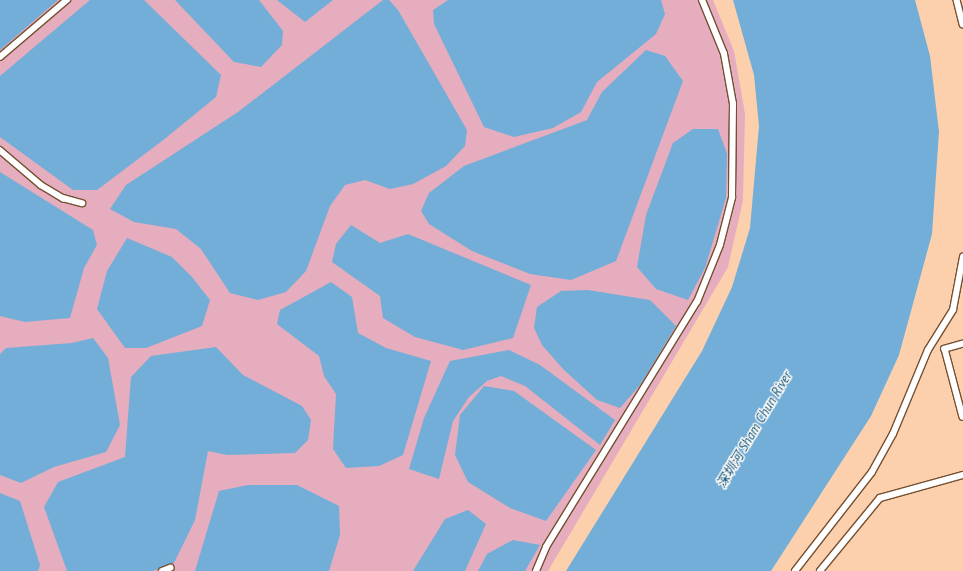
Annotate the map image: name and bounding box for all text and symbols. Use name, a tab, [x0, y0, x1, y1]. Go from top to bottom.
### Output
water label: 深圳河 Sham Chun River	[714, 369, 796, 491]

